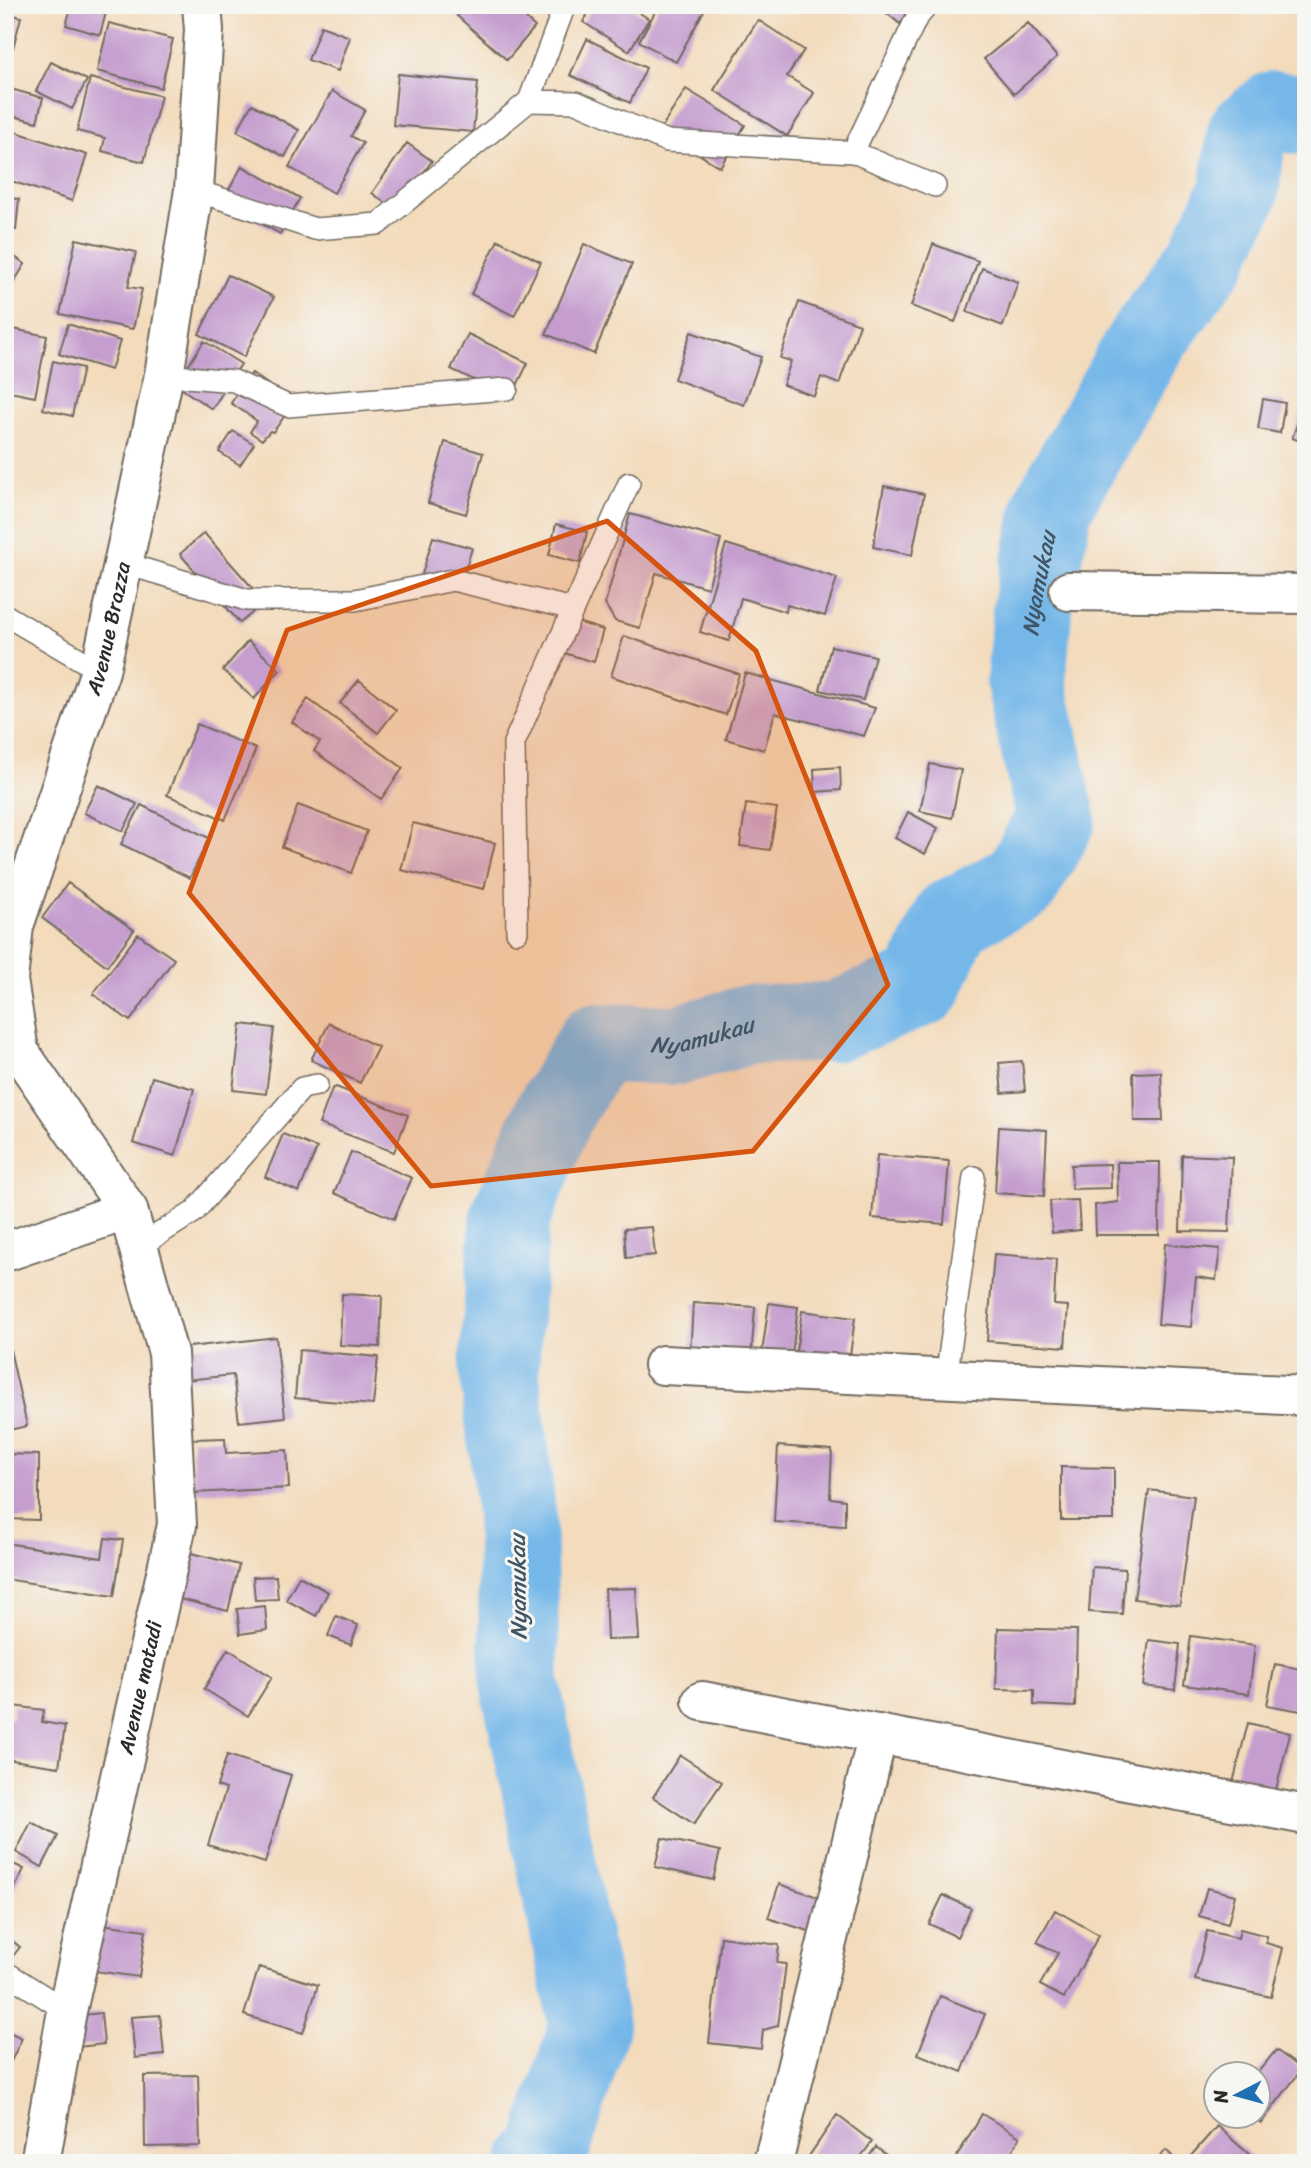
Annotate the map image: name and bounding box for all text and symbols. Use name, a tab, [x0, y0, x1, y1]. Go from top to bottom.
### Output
water label: Nyamukau	[1010, 525, 1068, 637]
street label: Avenue Brazza	[74, 558, 142, 701]
water label: Nyamukau	[650, 1003, 761, 1066]
water label: Nyamukau	[497, 1531, 539, 1640]
street label: Avenue matadi	[106, 1616, 174, 1759]
north arrow	[1202, 2060, 1272, 2130]
text: N	[1203, 2088, 1238, 2106]

